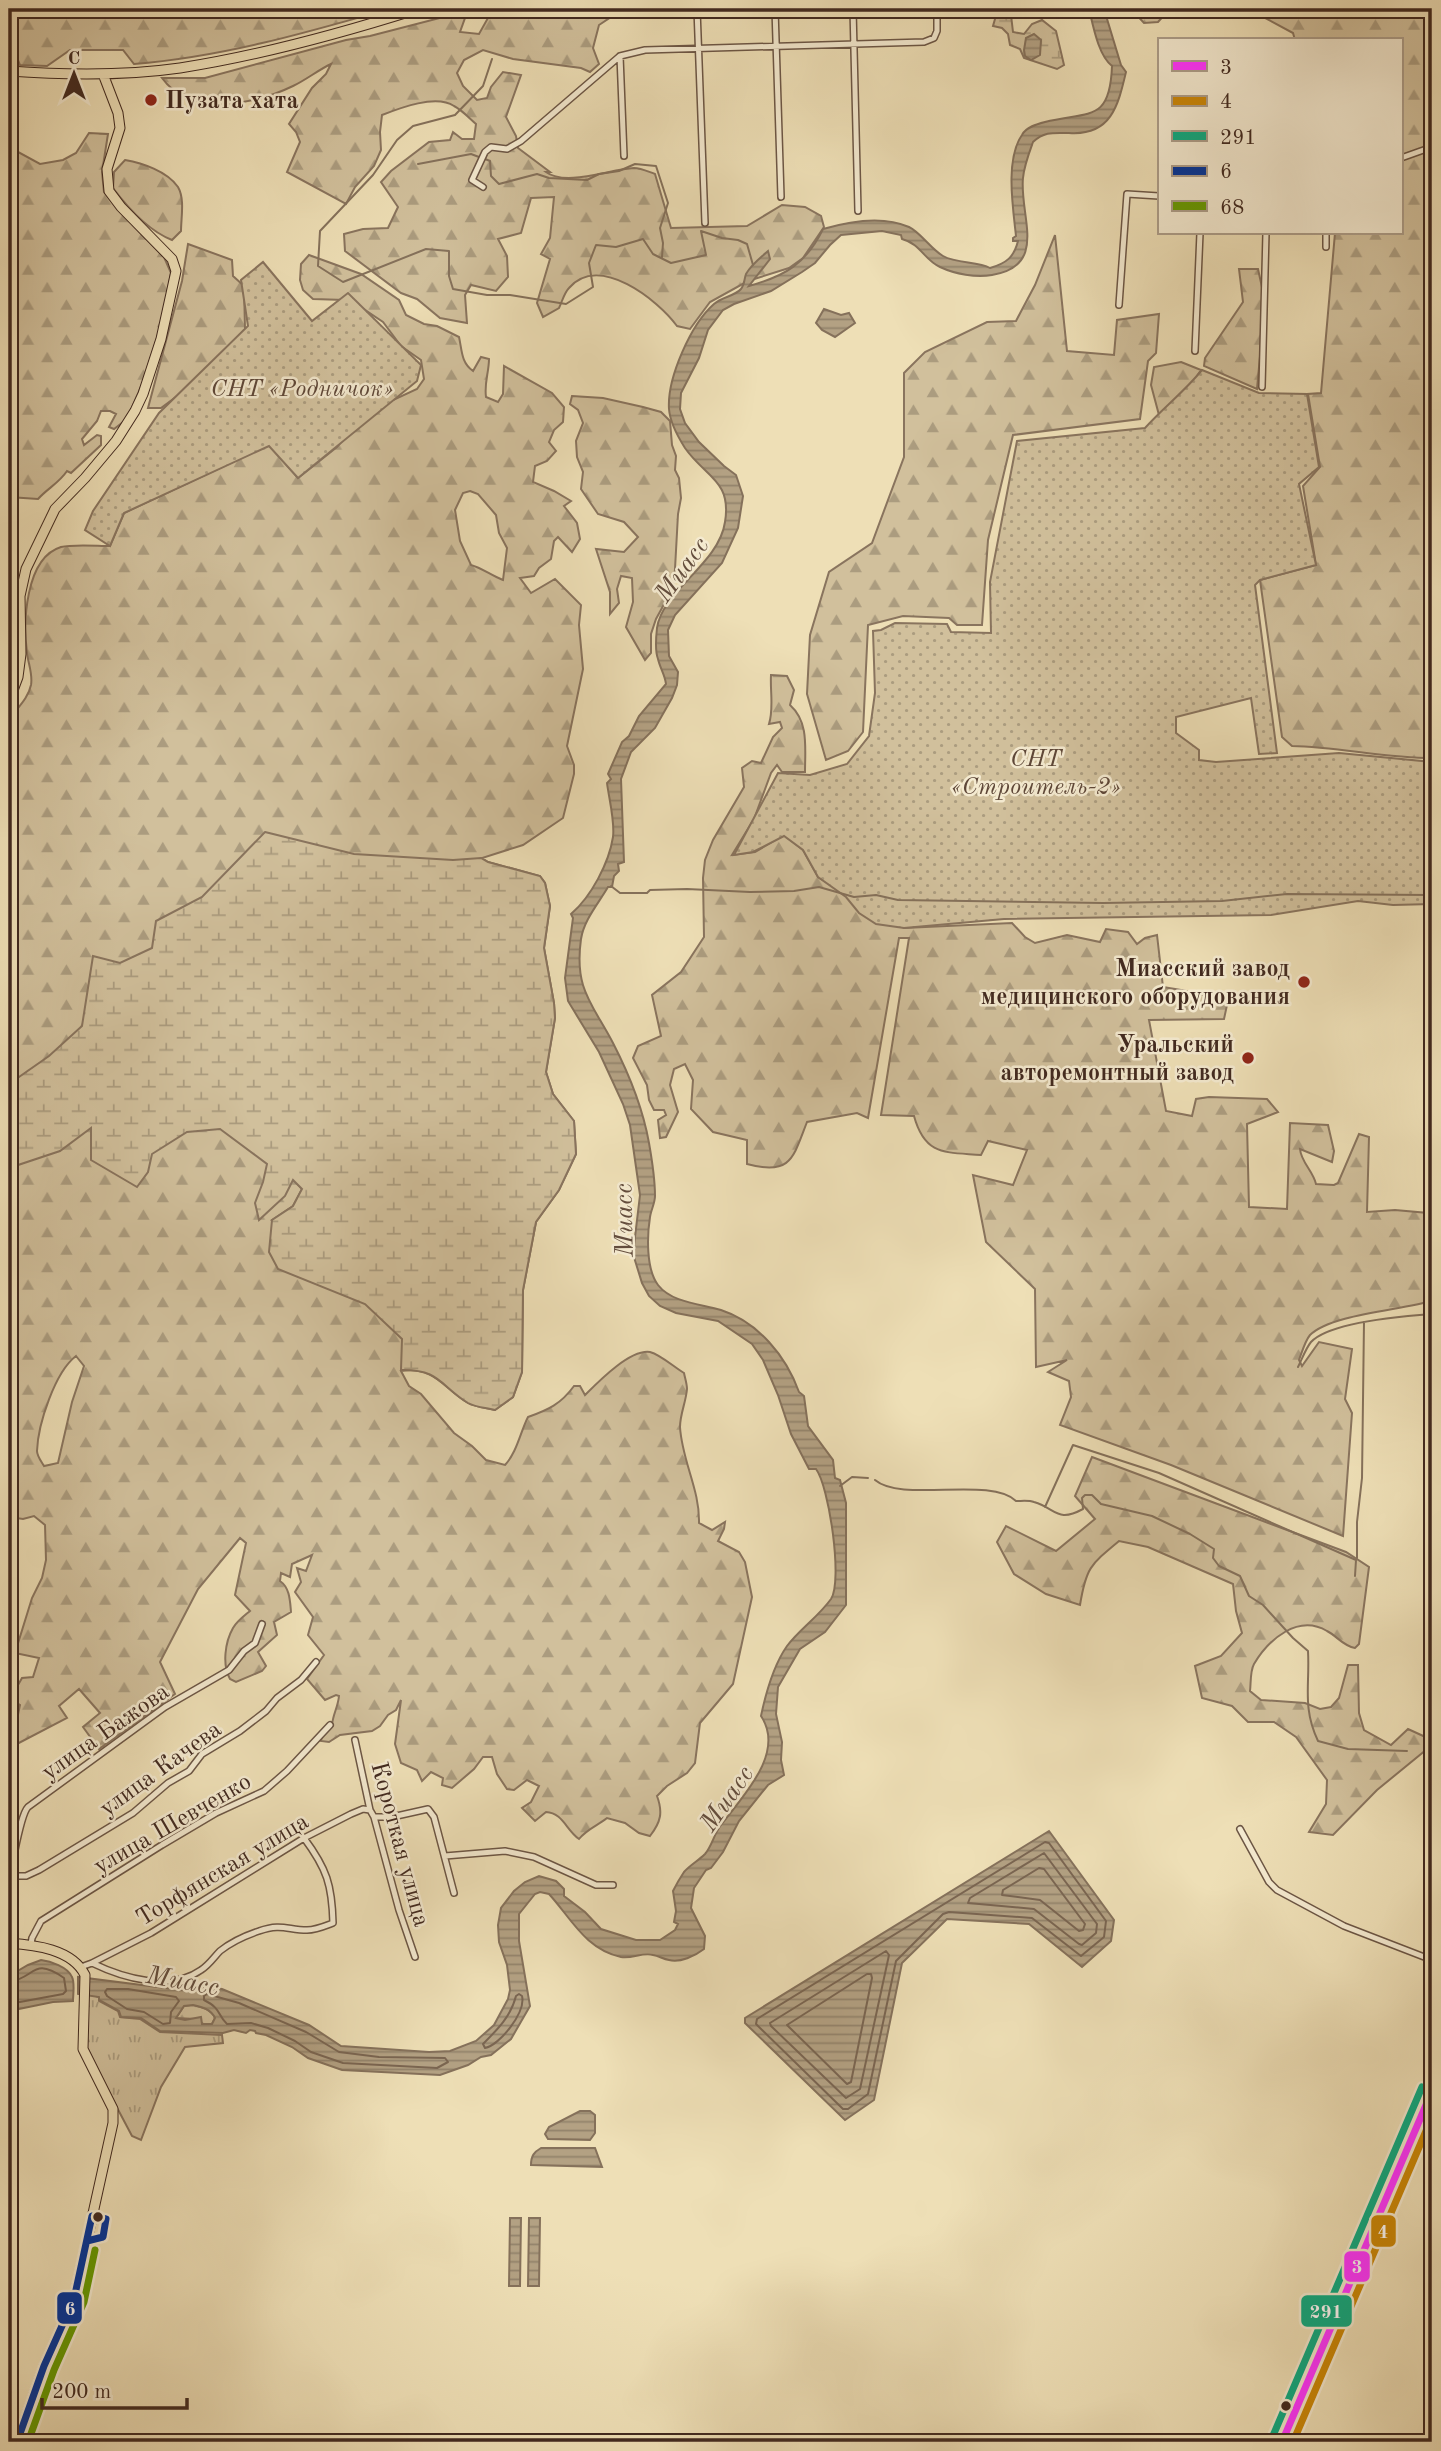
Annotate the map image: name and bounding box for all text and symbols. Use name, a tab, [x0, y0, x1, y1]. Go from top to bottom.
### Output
north arrow	[38, 38, 108, 108]
legend	[1158, 38, 1402, 234]
text: С	[68, 50, 80, 69]
text: 3	[1220, 58, 1232, 79]
place label: Пузата хата	[165, 90, 299, 114]
marker: Пузата хата	[143, 92, 159, 108]
text: 4	[1220, 92, 1232, 113]
text: 291	[1220, 128, 1257, 149]
text: 6	[1220, 162, 1232, 183]
text: 68	[1220, 198, 1244, 219]
park label: СНТ «Родничок»	[210, 378, 394, 402]
water label: Миасс	[650, 533, 715, 609]
park label: СНТ «Строитель-2»	[951, 748, 1121, 800]
place label: Миасский завод медицинского оборудования	[981, 958, 1290, 1010]
marker: Миасский завод медицинского оборудования	[1296, 974, 1312, 990]
place label: Уральский авторемонтный завод	[1000, 1034, 1234, 1086]
marker: Уральский авторемонтный завод	[1240, 1050, 1256, 1066]
water label: Миасс	[611, 1183, 639, 1258]
street label: улица Бажова	[38, 1680, 174, 1785]
street label: улица Качева	[96, 1718, 227, 1822]
street label: Короткая улица	[366, 1760, 433, 1930]
water label: Миасс	[695, 1761, 760, 1838]
street label: улица Шевченко	[90, 1770, 256, 1879]
street label: Торфянская улица	[133, 1810, 313, 1932]
water label: Миасс	[143, 1963, 221, 2001]
unlabelled marker	[91, 2210, 105, 2224]
line badge: 4	[1370, 2214, 1397, 2248]
text: 4	[1377, 2224, 1389, 2243]
line badge: 3	[1343, 2250, 1371, 2283]
text: 3	[1351, 2259, 1363, 2278]
line badge: 6	[56, 2291, 83, 2325]
line badge: 291	[1300, 2294, 1353, 2328]
text: 6	[64, 2301, 76, 2320]
text: 291	[1309, 2304, 1343, 2323]
scale bar	[42, 2367, 187, 2411]
text: 200 m	[52, 2382, 111, 2403]
unlabelled marker	[1279, 2399, 1293, 2413]

